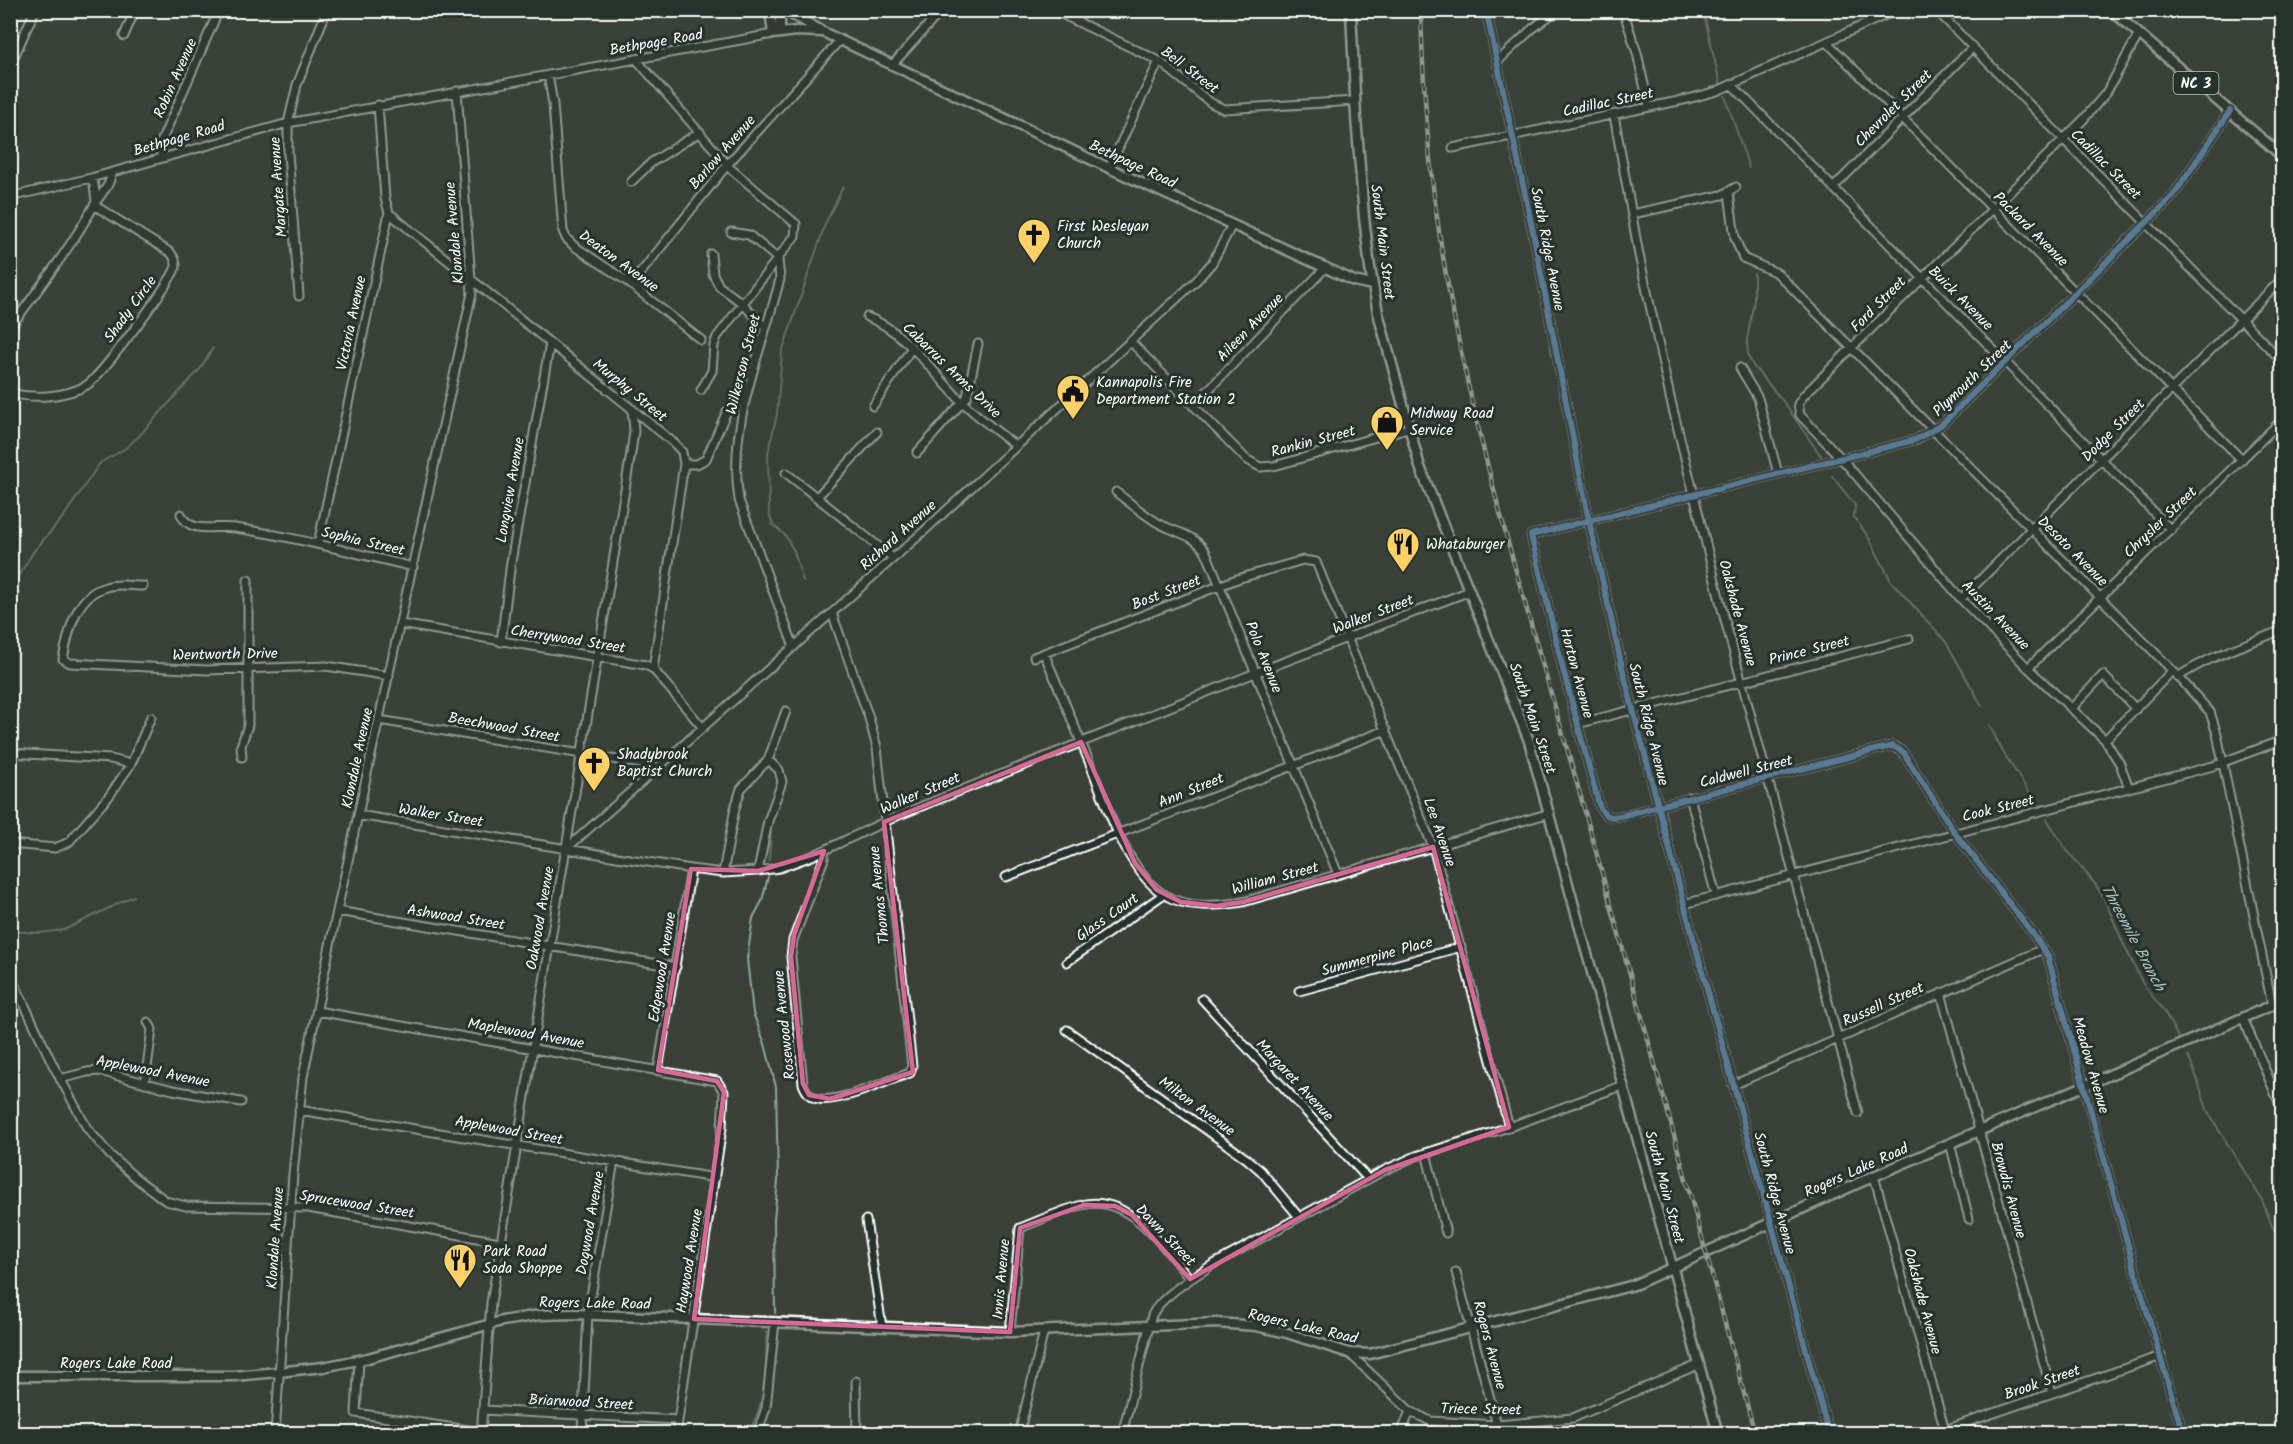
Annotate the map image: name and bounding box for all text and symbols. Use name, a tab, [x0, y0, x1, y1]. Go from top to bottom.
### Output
street label: Bethpage Road	[608, 23, 705, 63]
street label: Robin Avenue	[148, 34, 204, 122]
street label: Bell Street	[1155, 41, 1224, 101]
street label: Chevrolet Street	[1849, 64, 1938, 153]
road number: NC 3	[2174, 72, 2218, 94]
street label: Cadillac Street	[1561, 82, 1656, 124]
street label: Barlow Avenue	[683, 110, 762, 195]
street label: Bethpage Road	[131, 114, 228, 163]
street label: Cadillac Street	[2064, 124, 2147, 206]
street label: Bethpage Road	[1085, 134, 1181, 196]
street label: Margate Avenue	[263, 136, 294, 238]
street label: Klondale Avenue	[439, 181, 471, 285]
street label: South Main Street	[1363, 183, 1401, 302]
street label: South Ridge Avenue	[1523, 185, 1571, 313]
street label: Packard Avenue	[1987, 186, 2074, 273]
place label: First Wesleyan Church	[1057, 215, 1149, 256]
church icon: First Wesleyan Church	[1016, 217, 1052, 264]
street label: Deaton Avenue	[573, 224, 664, 299]
street label: Buick Avenue	[1922, 260, 1999, 337]
street label: Shady Circle	[98, 271, 164, 348]
street label: Ford Street	[1845, 271, 1912, 338]
street label: Victoria Avenue	[330, 273, 374, 373]
street label: Aileen Avenue	[1212, 288, 1290, 368]
street label: Wilkerson Street	[720, 311, 768, 417]
street label: Cabarrus Arms Drive	[896, 317, 1007, 425]
street label: Plymouth Street	[1927, 334, 2018, 423]
street label: Murphy Street	[587, 353, 672, 429]
place label: Kannapolis Fire Department Station 2	[1096, 371, 1236, 412]
public building icon: Kannapolis Fire Department Station 2	[1055, 373, 1091, 420]
street label: Dodge Street	[2076, 393, 2151, 468]
place label: Midway Road Service	[1410, 402, 1494, 443]
shop icon: Midway Road Service	[1369, 404, 1405, 451]
street label: Rankin Street	[1268, 419, 1358, 465]
street label: Longview Avenue	[490, 435, 532, 545]
street label: Chrysler Street	[2118, 481, 2203, 564]
street label: Richard Avenue	[855, 494, 943, 577]
street label: Desoto Avenue	[2031, 511, 2114, 593]
street label: Sophia Street	[319, 521, 407, 563]
restaurant icon: Whataburger	[1385, 526, 1421, 573]
place label: Whataburger	[1426, 533, 1506, 557]
street label: Oakshade Avenue	[1711, 557, 1763, 669]
street label: Bost Street	[1128, 569, 1205, 617]
street label: Austin Avenue	[1955, 575, 2035, 657]
street label: Walker Street	[1329, 588, 1418, 641]
street label: Polo Avenue	[1238, 618, 1288, 697]
street label: Cherrywood Street	[509, 619, 627, 661]
street label: Horton Avenue	[1552, 625, 1600, 721]
street label: Prince Street	[1766, 629, 1852, 673]
street label: Wentworth Drive	[172, 642, 278, 668]
street label: South Main Street	[1502, 659, 1562, 777]
street label: South Ridge Avenue	[1621, 660, 1675, 788]
street label: Klondale Avenue	[336, 705, 380, 811]
street label: Beechwood Street	[446, 706, 562, 750]
place label: Shadybrook Baptist Church	[617, 743, 712, 784]
church icon: Shadybrook Baptist Church	[576, 745, 612, 792]
street label: Caldwell Street	[1697, 749, 1796, 795]
street label: Walker Street	[876, 766, 964, 822]
street label: Ann Street	[1155, 767, 1228, 815]
street label: Cook Street	[1960, 788, 2037, 830]
street label: Lee Avenue	[1416, 794, 1462, 870]
street label: Walker Street	[397, 797, 485, 835]
street label: Thomas Avenue	[863, 844, 897, 945]
street label: William Street	[1229, 856, 1322, 902]
street label: Oakwood Avenue	[520, 864, 562, 972]
water label: Threemile Branch	[2094, 880, 2172, 997]
street label: Glass Court	[1071, 887, 1144, 948]
street label: Ashwood Street	[405, 898, 507, 938]
street label: Edgewood Avenue	[642, 910, 684, 1024]
street label: Summerpine Place	[1319, 930, 1436, 983]
street label: Rosewood Avenue	[767, 969, 803, 1081]
street label: Russell Street	[1839, 976, 1928, 1034]
street label: Maplewood Avenue	[466, 1012, 586, 1056]
street label: Meadow Avenue	[2065, 1014, 2115, 1117]
street label: Margaret Avenue	[1249, 1034, 1339, 1128]
street label: Applewood Avenue	[94, 1049, 212, 1095]
street label: Milton Avenue	[1153, 1071, 1240, 1143]
street label: Applewood Street	[453, 1110, 565, 1152]
street label: South Main Street	[1637, 1128, 1691, 1247]
street label: South Ridge Avenue	[1746, 1129, 1802, 1257]
street label: Rogers Lake Road	[1800, 1137, 1913, 1205]
street label: Browdis Avenue	[1984, 1139, 2033, 1241]
street label: Dogwood Avenue	[570, 1169, 612, 1277]
street label: Sprucewood Street	[298, 1184, 416, 1226]
street label: Klondale Avenue	[260, 1186, 292, 1290]
street label: Dawn Street	[1129, 1199, 1201, 1273]
street label: Haywood Avenue	[670, 1207, 710, 1315]
street label: Innis Avenue	[987, 1238, 1017, 1320]
place label: Park Road Soda Shoppe	[483, 1240, 562, 1281]
restaurant icon: Park Road Soda Shoppe	[442, 1242, 478, 1289]
street label: Oakshade Avenue	[1896, 1245, 1948, 1357]
street label: Rogers Lake Road	[539, 1291, 652, 1317]
street label: Rogers Avenue	[1466, 1298, 1512, 1393]
street label: Rogers Lake Road	[1246, 1303, 1360, 1351]
street label: Rogers Lake Road	[60, 1352, 172, 1376]
street label: Brook Street	[2001, 1359, 2084, 1407]
street label: Briarwood Street	[528, 1388, 634, 1418]
street label: Triece Street	[1440, 1397, 1522, 1423]

